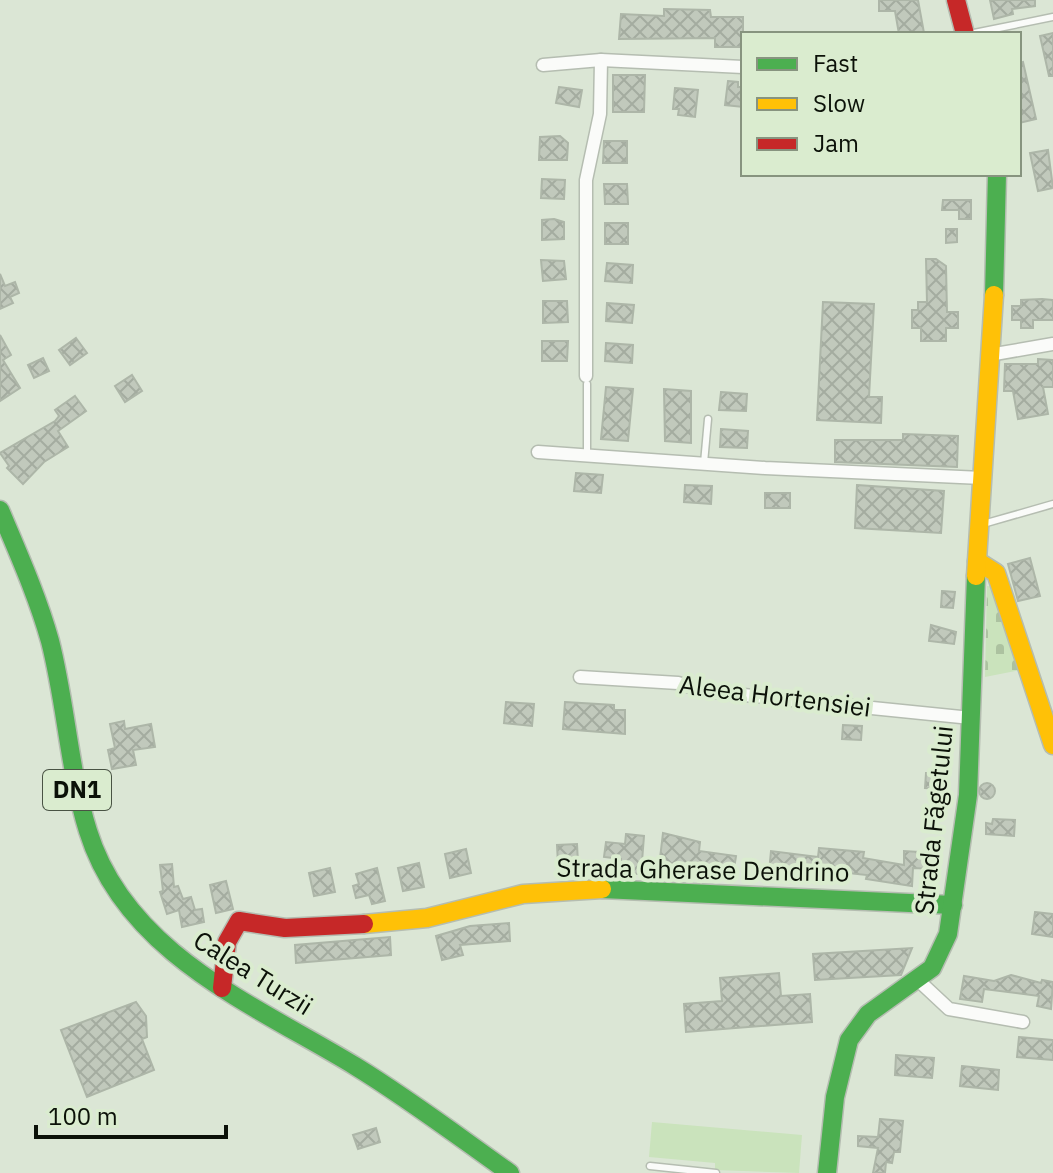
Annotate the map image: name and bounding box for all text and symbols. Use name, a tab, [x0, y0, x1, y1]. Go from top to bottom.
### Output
legend	[741, 32, 1021, 176]
text: Fast	[813, 47, 858, 79]
text: Slow	[813, 87, 865, 119]
text: Jam	[813, 127, 859, 159]
street label: Aleea Hortensiei	[677, 666, 873, 724]
street label: Strada Făgetului	[906, 724, 960, 916]
road number: DN1	[43, 770, 111, 810]
street label: Strada Gherase Dendrino	[556, 849, 850, 889]
street label: Calea Turzii	[188, 922, 320, 1022]
scale bar	[36, 1089, 226, 1139]
text: 100 m	[48, 1100, 118, 1132]

